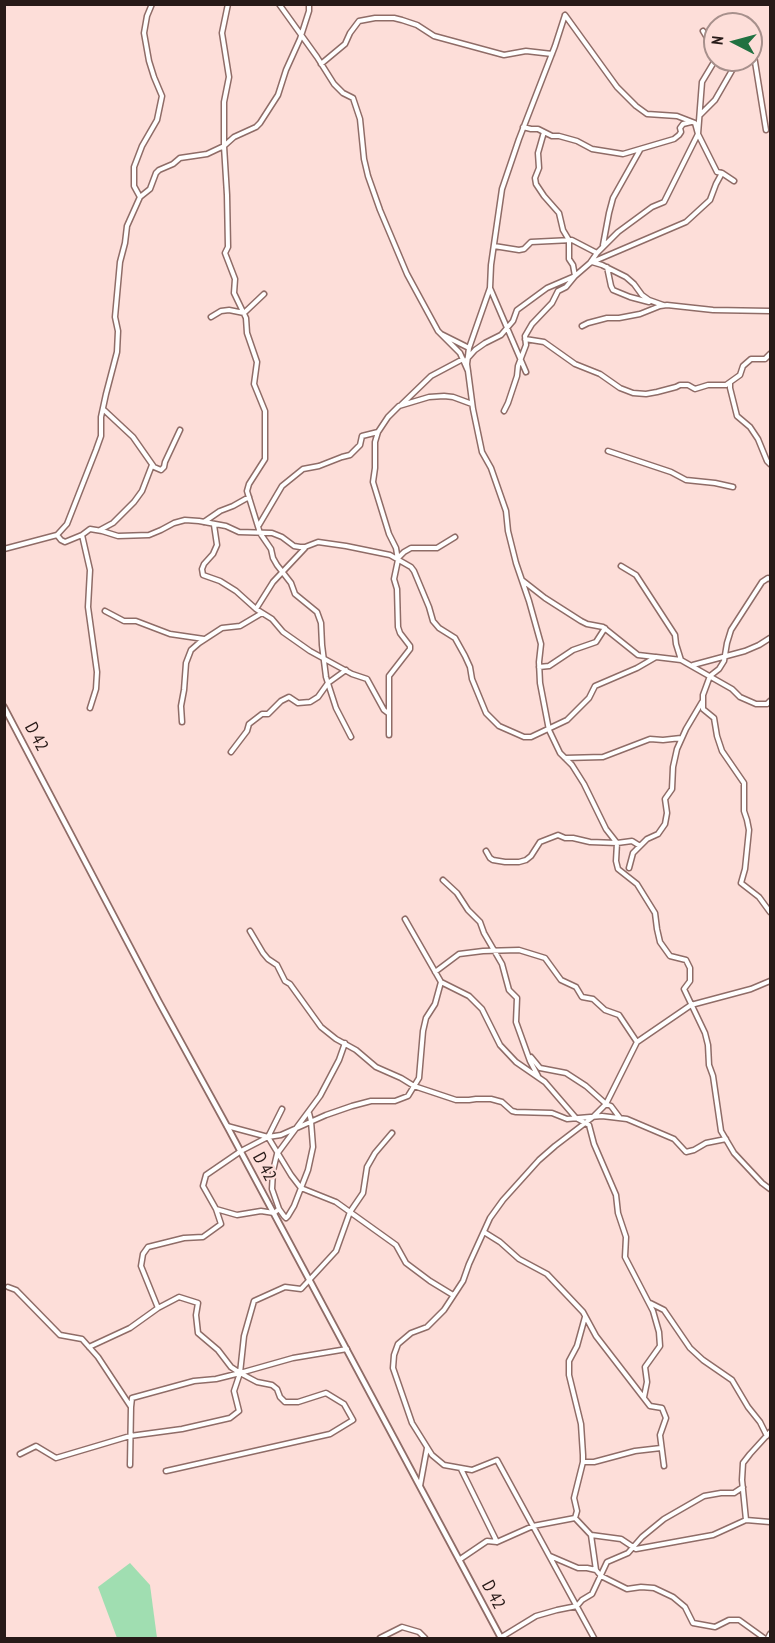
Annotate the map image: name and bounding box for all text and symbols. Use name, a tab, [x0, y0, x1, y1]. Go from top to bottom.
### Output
north arrow	[703, 12, 763, 72]
text: N	[707, 35, 727, 46]
street label: D 42	[20, 719, 52, 755]
street label: D 42	[248, 1149, 280, 1185]
street label: D 42	[477, 1577, 509, 1613]

